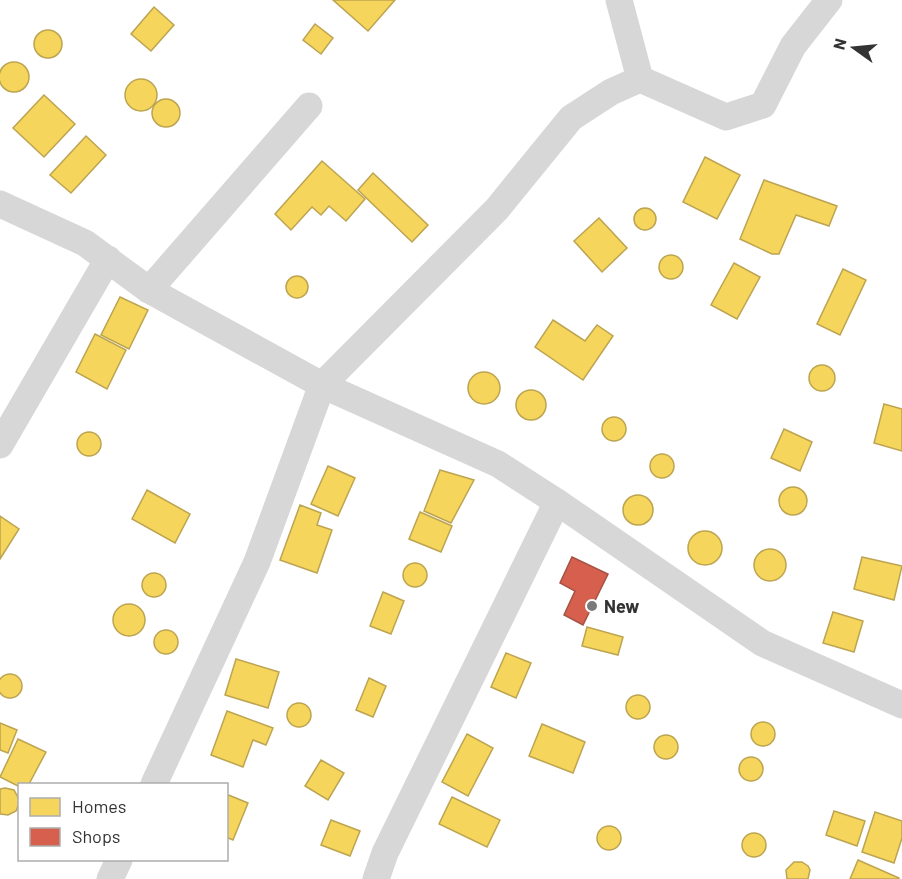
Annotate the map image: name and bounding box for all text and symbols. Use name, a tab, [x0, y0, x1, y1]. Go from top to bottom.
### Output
north arrow	[824, 18, 884, 78]
text: N	[828, 36, 850, 52]
place label: New	[604, 595, 639, 617]
marker: New	[585, 599, 599, 613]
legend	[18, 783, 228, 861]
text: Homes	[72, 795, 126, 817]
text: Shops	[72, 825, 121, 847]

